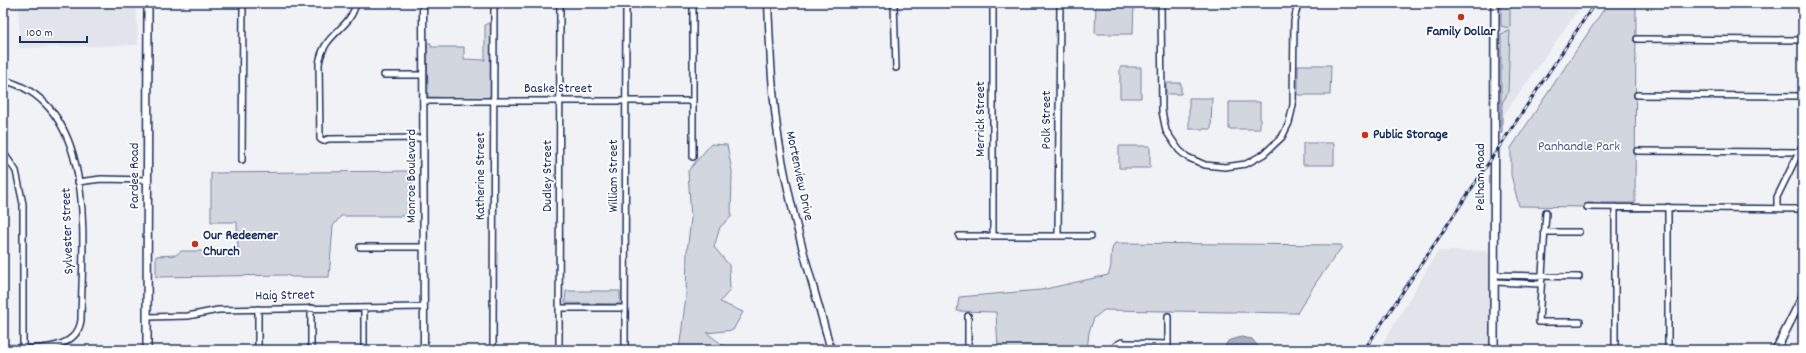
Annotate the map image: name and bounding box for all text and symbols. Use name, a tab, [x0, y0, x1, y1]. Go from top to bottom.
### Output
marker: Family Dollar	[1456, 12, 1466, 22]
scale bar	[20, 18, 87, 44]
place label: Family Dollar	[1426, 22, 1496, 42]
text: 100 m	[26, 25, 53, 42]
street label: Baske Street	[524, 79, 592, 99]
street label: Merrick Street	[971, 81, 991, 157]
street label: Polk Street	[1037, 91, 1057, 149]
place label: Public Storage	[1373, 125, 1448, 145]
street label: Monroe Boulevard	[402, 129, 422, 223]
street label: Mortenview Drive	[780, 129, 818, 223]
marker: Public Storage	[1360, 130, 1370, 140]
street label: Katherine Street	[471, 132, 491, 220]
park label: Panhandle Park	[1538, 137, 1620, 157]
street label: William Street	[604, 139, 624, 213]
street label: Dudley Street	[538, 140, 558, 212]
street label: Pardee Road	[125, 143, 145, 209]
street label: Pelham Road	[1471, 143, 1491, 211]
street label: Sylvester Street	[56, 187, 80, 275]
place label: Our Redeemer Church	[203, 226, 279, 262]
marker: Our Redeemer Church	[190, 239, 200, 249]
street label: Haig Street	[255, 285, 315, 307]

